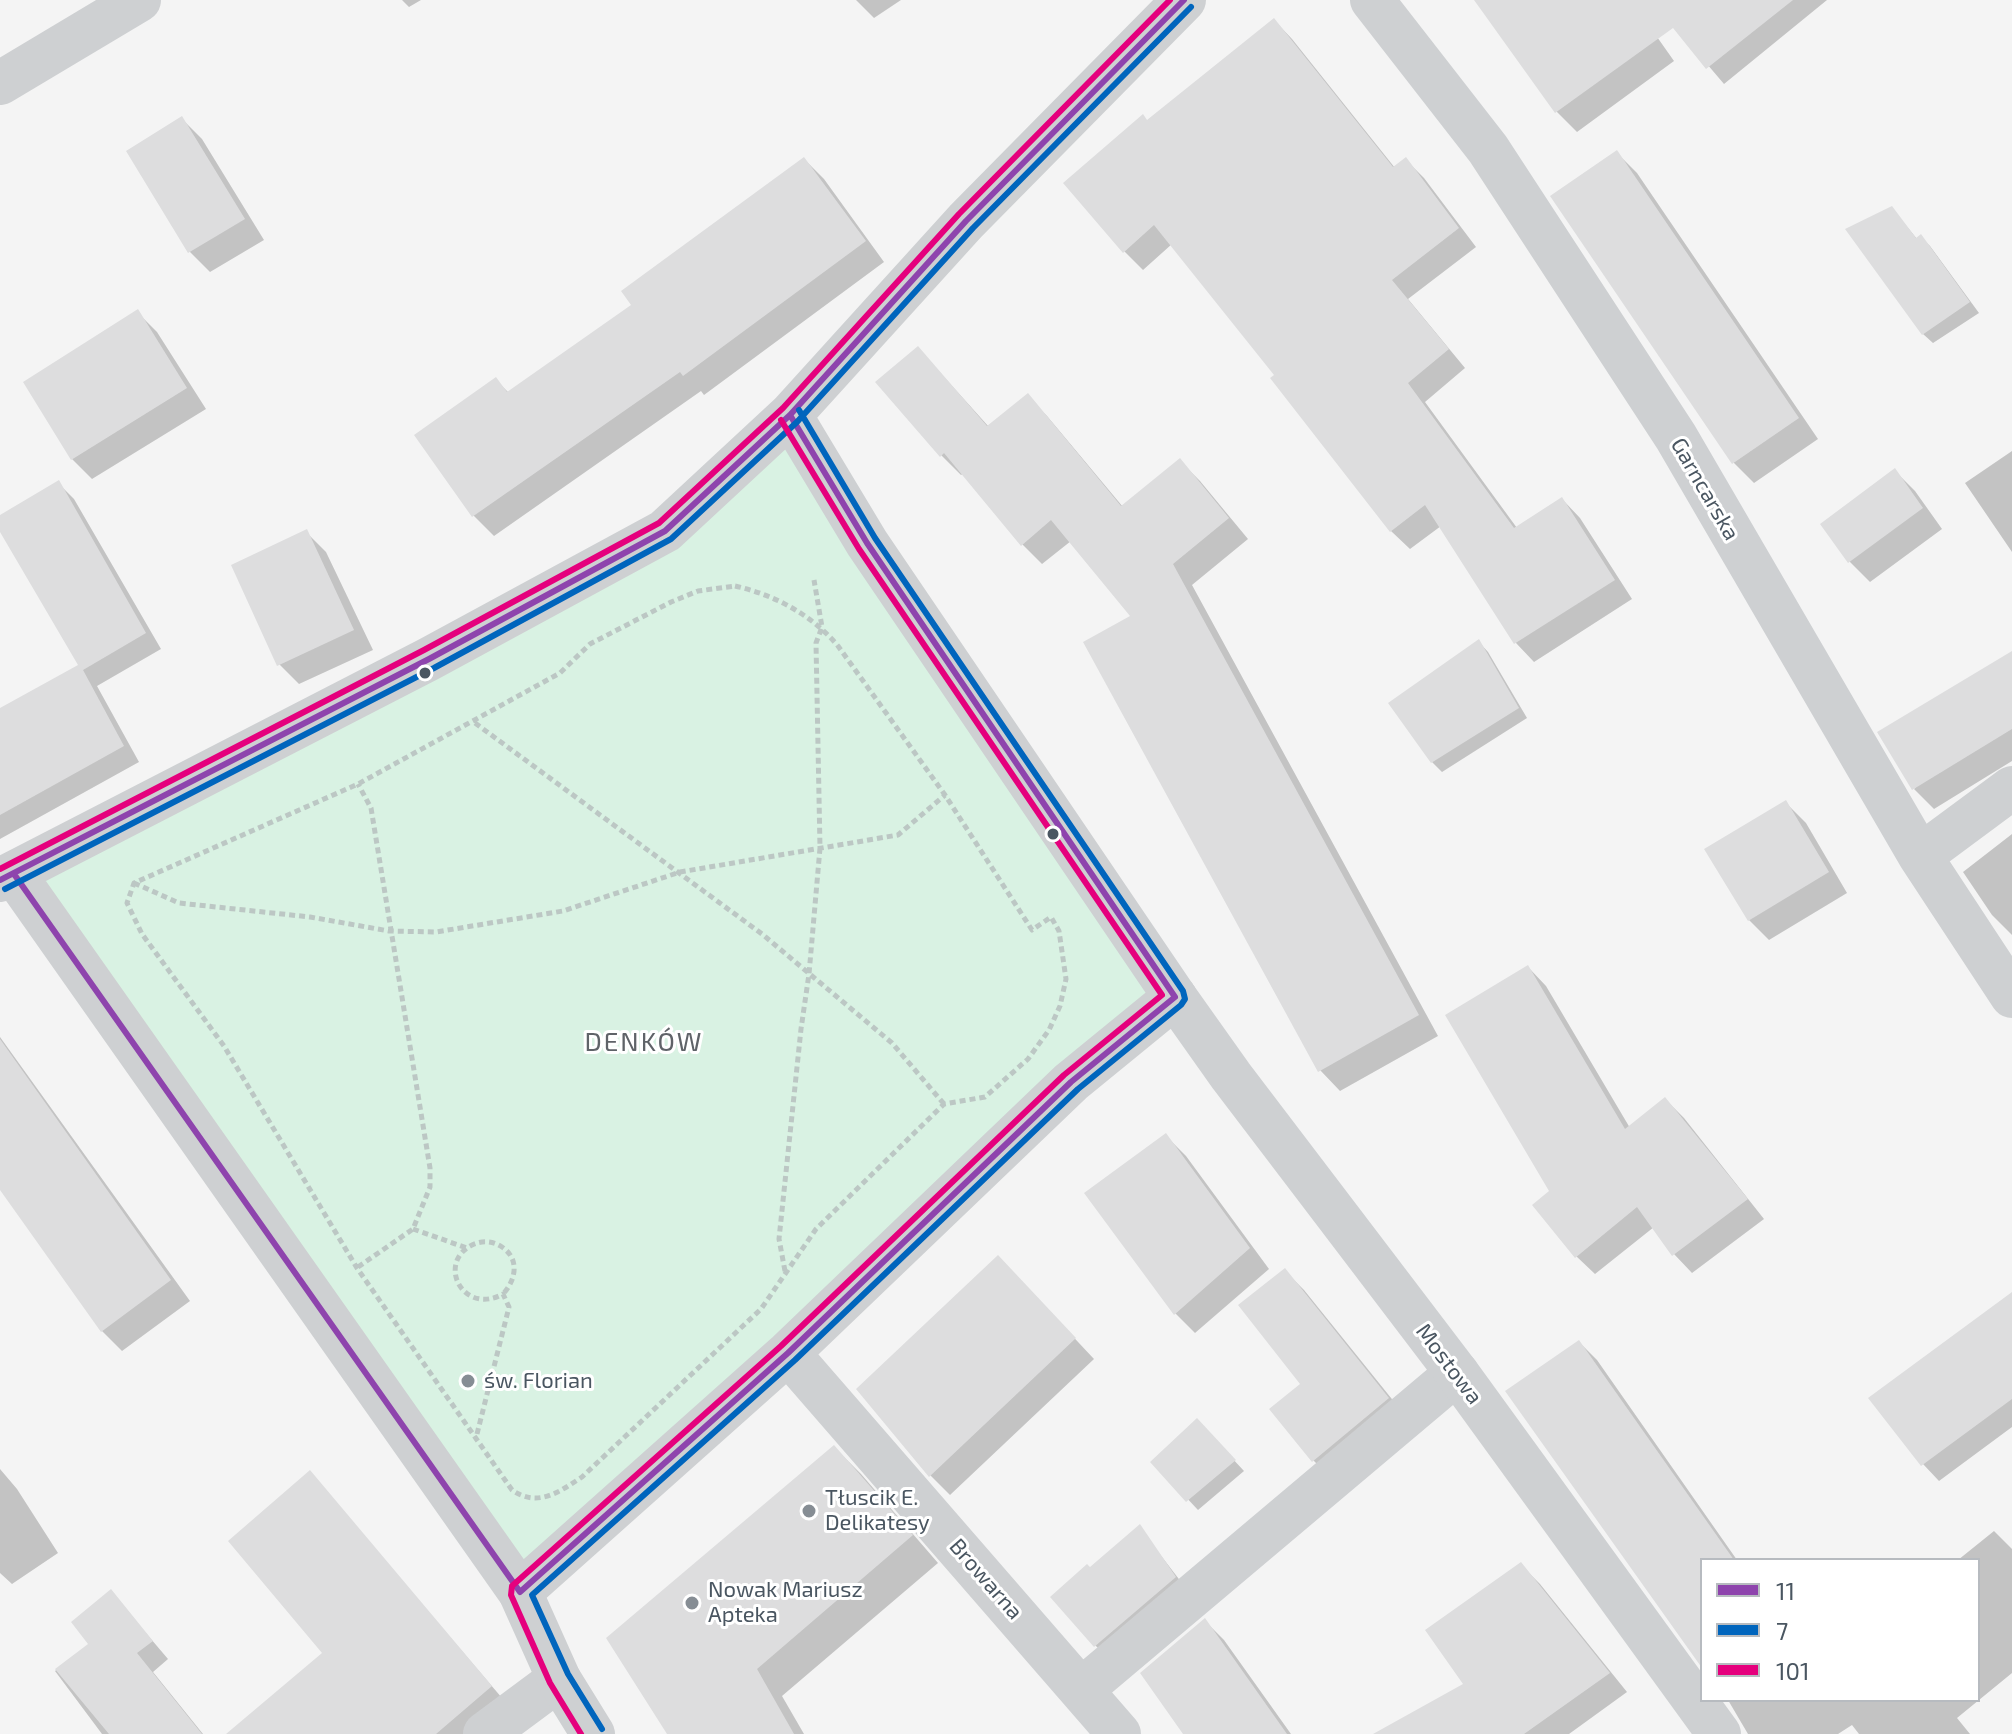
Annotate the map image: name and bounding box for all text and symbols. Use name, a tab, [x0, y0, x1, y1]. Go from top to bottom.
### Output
street label: Garncarska	[1665, 433, 1745, 545]
unlabelled marker	[417, 665, 433, 681]
unlabelled marker	[1045, 826, 1061, 842]
district label: DENKÓW	[585, 1026, 703, 1058]
street label: Mostowa	[1410, 1319, 1488, 1409]
place label: św. Florian	[484, 1368, 593, 1394]
marker: św. Florian	[459, 1372, 477, 1390]
place label: Tłuscik E. Delikatesy	[825, 1485, 930, 1536]
marker: Tłuscik E. Delikatesy	[800, 1502, 818, 1520]
street label: Browarna	[944, 1533, 1028, 1625]
legend	[1700, 1558, 1980, 1702]
text: 11	[1776, 1576, 1795, 1605]
place label: Nowak Mariusz Apteka	[708, 1577, 863, 1628]
marker: Nowak Mariusz Apteka	[683, 1594, 701, 1612]
text: 7	[1776, 1616, 1788, 1645]
text: 101	[1776, 1656, 1810, 1685]

